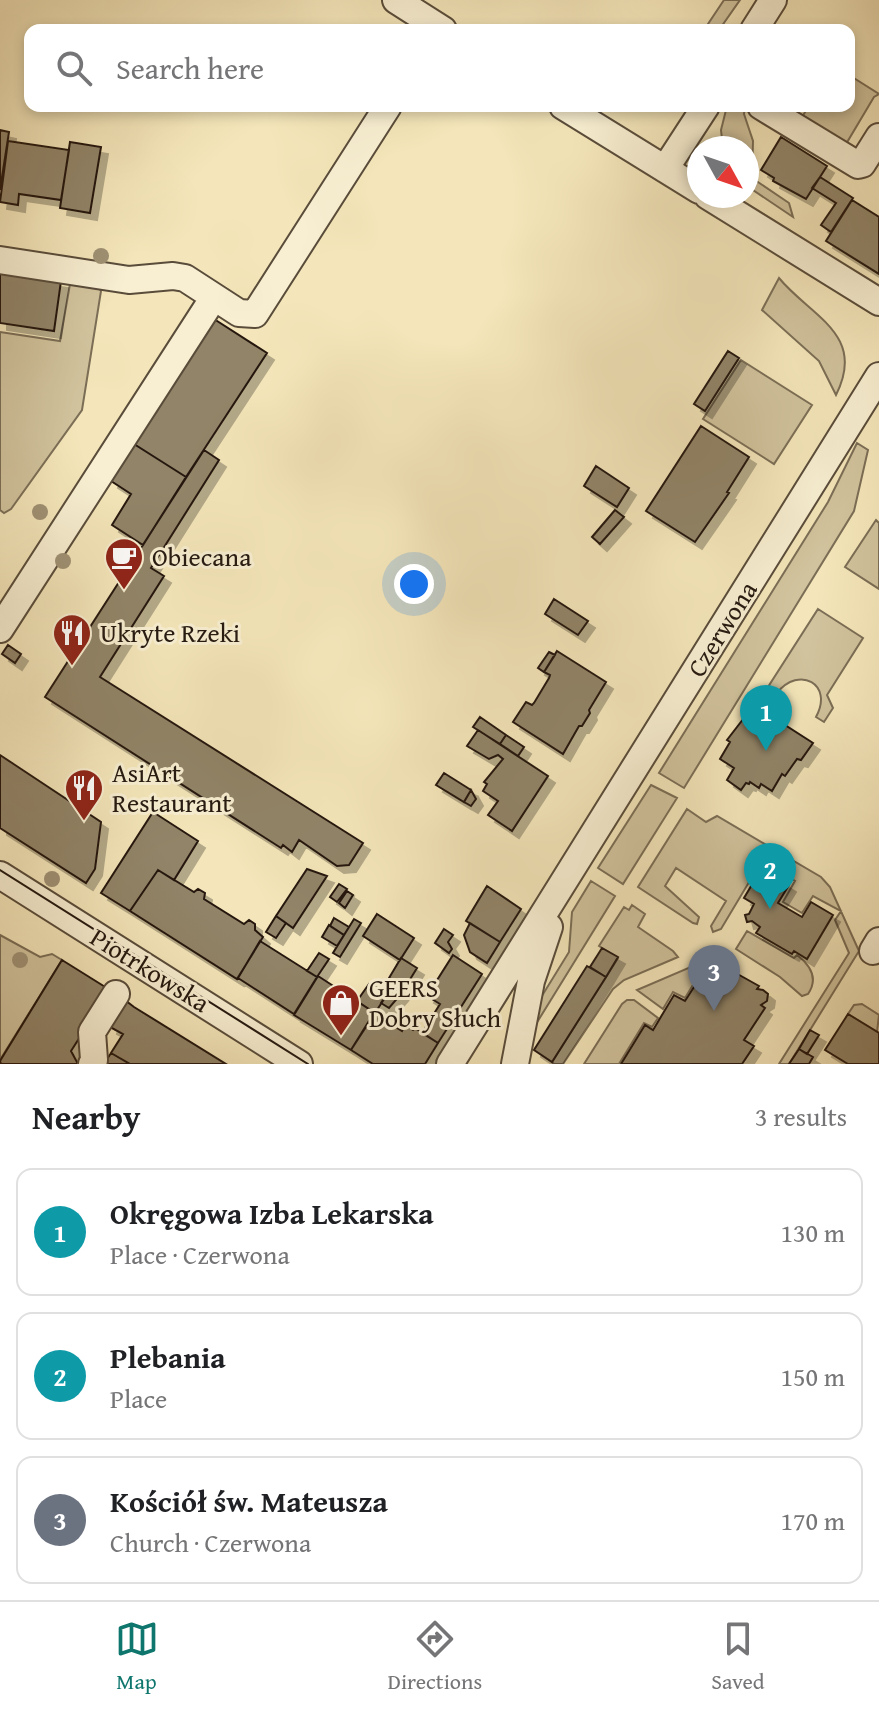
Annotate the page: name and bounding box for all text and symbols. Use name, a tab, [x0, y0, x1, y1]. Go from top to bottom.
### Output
search box	[24, 24, 855, 112]
icon: search	[52, 46, 96, 90]
text: Search here	[116, 46, 264, 90]
north arrow	[687, 136, 759, 208]
cafe icon: Obiecana	[103, 536, 145, 591]
place label: Obiecana	[152, 537, 252, 576]
your location	[394, 564, 434, 604]
street label: Czerwona	[677, 573, 767, 684]
restaurant icon: Ukryte Rzeki	[51, 612, 93, 667]
place label: Ukryte Rzeki	[100, 613, 240, 652]
pin: 1	[740, 685, 792, 751]
place label: AsiArt Restaurant	[112, 753, 232, 822]
restaurant icon: AsiArt Restaurant	[63, 767, 105, 822]
pin: 2	[744, 843, 796, 909]
street label: Piotrkowska	[83, 917, 218, 1022]
pin: 3	[688, 945, 740, 1011]
place label: GEERS Dobry Słuch	[369, 968, 501, 1037]
shop icon: GEERS Dobry Słuch	[320, 982, 362, 1037]
text: Nearby	[32, 1092, 141, 1141]
text: 3 results	[755, 1097, 847, 1136]
text: Okręgowa Izba Lekarska	[110, 1191, 434, 1235]
text: 1	[53, 1213, 67, 1252]
text: 130 m	[780, 1213, 845, 1252]
text: Place · Czerwona	[110, 1235, 290, 1274]
text: Plebania	[110, 1335, 226, 1379]
text: 2	[53, 1357, 67, 1396]
text: 150 m	[780, 1357, 845, 1396]
text: Place	[110, 1379, 167, 1418]
text: Kościół św. Mateusza	[110, 1479, 388, 1523]
text: 3	[53, 1501, 67, 1540]
text: 170 m	[780, 1501, 845, 1540]
text: Church · Czerwona	[110, 1523, 311, 1562]
tab: Map	[115, 1617, 159, 1697]
tab: Directions	[388, 1617, 482, 1697]
tab: Saved	[711, 1617, 764, 1697]

